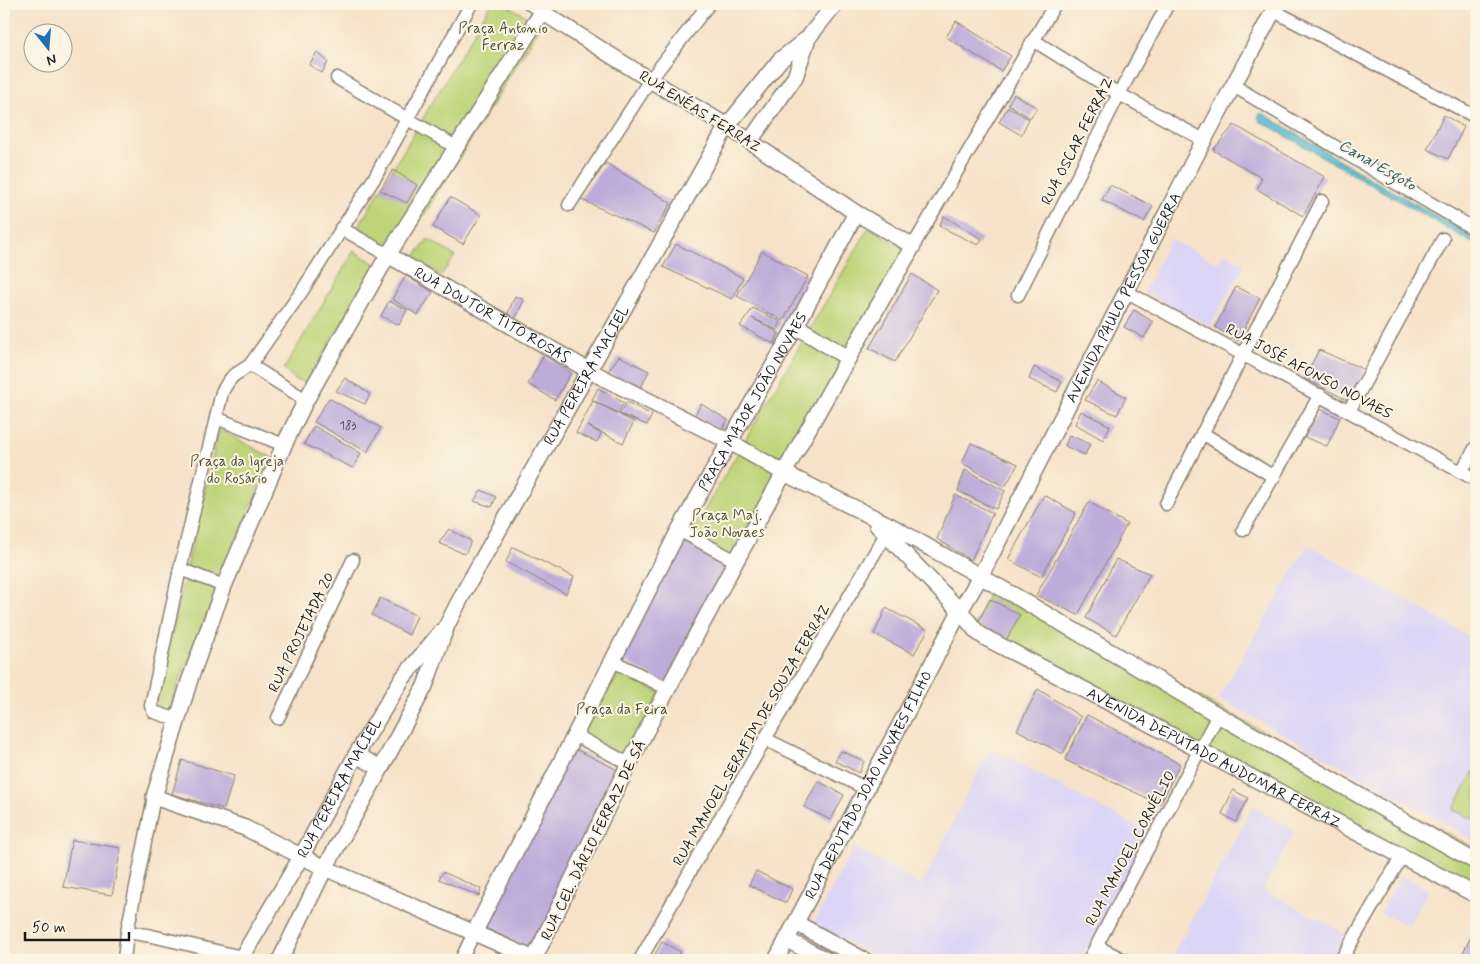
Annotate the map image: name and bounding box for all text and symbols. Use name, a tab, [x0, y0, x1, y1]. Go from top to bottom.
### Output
park label: Praça Antonio Ferraz	[458, 19, 548, 56]
north arrow	[22, 22, 72, 72]
text: N	[44, 50, 59, 69]
street label: RUA ENÉAS FERRAZ	[635, 66, 765, 158]
street label: RUA OSCAR FERRAZ	[1037, 74, 1119, 209]
water label: Canal Esgoto	[1334, 135, 1420, 198]
street label: AVENIDA PAULO PESSOA GUERRA	[1062, 189, 1186, 407]
street label: RUA DOUTOR TITO ROSAS	[410, 263, 573, 369]
street label: RUA PEREIRA MACIEL	[540, 302, 635, 449]
street label: PRAÇA MAJOR JOÃO NOVAES	[694, 309, 813, 495]
street label: RUA JOSÉ AFONSO NOVAES	[1222, 319, 1396, 425]
house number: 183	[340, 418, 357, 434]
park label: Praça da Igreja do Rosário	[190, 452, 284, 489]
park label: Praça Maj. João Novaes	[689, 506, 765, 543]
street label: RUA PROJETADA 20	[264, 569, 340, 696]
street label: RUA MANOEL SERAFIM DE SOUZA FERRAZ	[669, 601, 835, 870]
street label: RUA DEPUTADO JOÃO NOVAES FILHO	[801, 668, 938, 903]
street label: AVENIDA DEPUTADO AUDOMAR FERRAZ	[1083, 684, 1345, 834]
park label: Praça da Feira	[576, 700, 668, 720]
street label: RUA PEREIRA MACIEL	[293, 714, 387, 862]
street label: RUA CEL. DÁRIO FERRAZ DE SÁ	[536, 737, 651, 944]
street label: RUA MANOEL CORNÉLIO	[1081, 767, 1180, 930]
scale bar	[25, 909, 129, 941]
text: 50 m	[32, 918, 66, 938]

